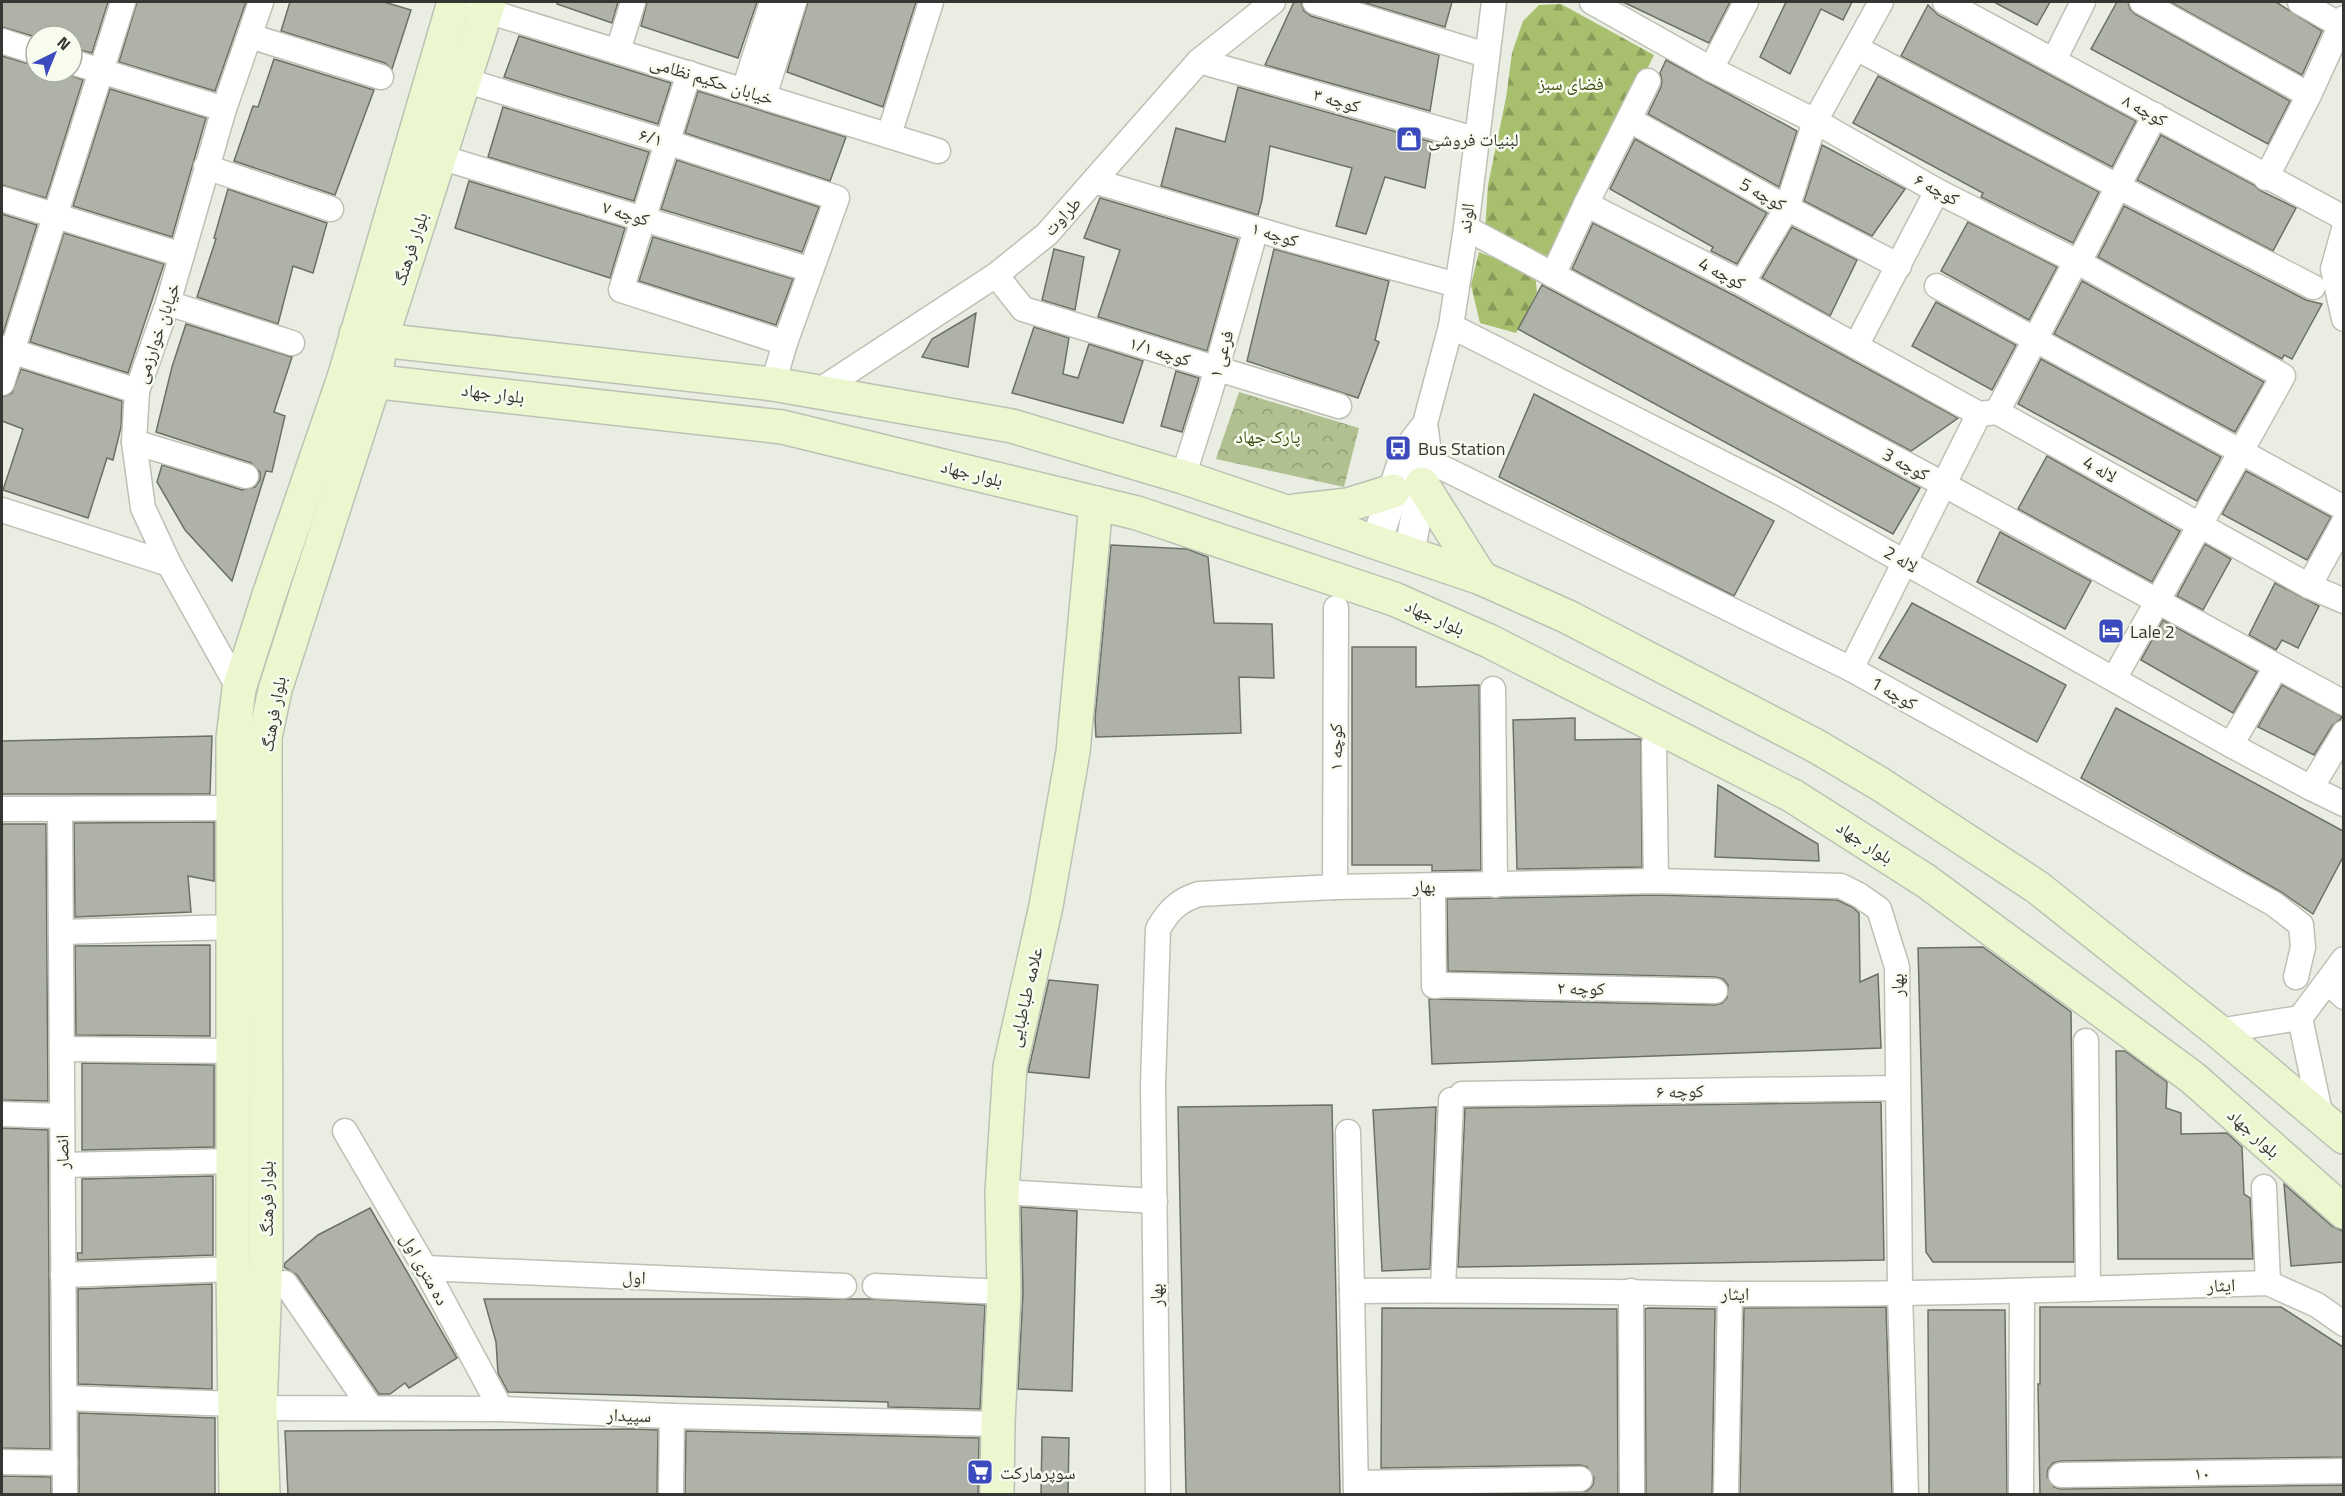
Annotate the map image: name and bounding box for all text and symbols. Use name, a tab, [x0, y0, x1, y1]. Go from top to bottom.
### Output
north arrow	[24, 24, 84, 84]
text: N	[52, 30, 76, 56]
street label: خیابان حکیم نظامی	[647, 48, 777, 112]
park label: فضای سبز	[1537, 70, 1604, 97]
street label: کوچه ۳	[1310, 80, 1364, 120]
street label: کوچه ۸	[2118, 87, 2173, 134]
street label: ۶/۱	[636, 121, 666, 153]
shop icon: لبنیات فروشی	[1394, 124, 1424, 154]
place label: لبنیات فروشی	[1428, 126, 1519, 153]
street label: کوچه ۶	[1910, 166, 1965, 212]
street label: کوچه 5	[1735, 170, 1792, 218]
street label: طراوت	[1037, 190, 1087, 242]
street label: کوچه ۷	[599, 193, 653, 233]
street label: الوند	[1451, 201, 1481, 235]
street label: بلوار فرهنگ	[385, 209, 435, 289]
street label: کوچه ۱	[1248, 214, 1302, 254]
street label: کوچه 4	[1694, 250, 1751, 297]
street label: خیابان خوارزمی	[127, 279, 187, 387]
street label: فرعی ۱	[1201, 327, 1241, 381]
street label: کوچه ۱/۱	[1126, 329, 1195, 373]
street label: بلوار جهاد	[460, 376, 526, 410]
park label: پارک جهاد	[1236, 423, 1300, 450]
bus stop icon: Bus Station	[1383, 433, 1413, 463]
place label: Bus Station	[1418, 435, 1505, 462]
street label: کوچه 3	[1878, 440, 1935, 488]
street label: لاله 4	[2078, 449, 2122, 489]
street label: بلوار جهاد	[938, 452, 1006, 494]
street label: لاله 2	[1879, 539, 1923, 579]
street label: بلوار جهاد	[1401, 592, 1469, 642]
hotel icon: Lale 2	[2096, 616, 2126, 646]
place label: Lale 2	[2130, 618, 2175, 645]
street label: کوچه 1	[1866, 669, 1923, 717]
street label: بلوار فرهنگ	[253, 674, 293, 754]
street label: کوچه ۱	[1322, 723, 1349, 771]
street label: بلوار جهاد	[1831, 813, 1899, 871]
street label: بهار	[1411, 872, 1436, 900]
street label: علامه طباطبایی	[1000, 944, 1050, 1050]
street label: بهار	[1883, 973, 1911, 998]
street label: کوچه ۲	[1557, 974, 1606, 1002]
street label: کوچه ۶	[1656, 1077, 1705, 1105]
street label: بلوار جهاد	[2221, 1102, 2287, 1164]
street label: انصار	[48, 1134, 76, 1171]
street label: بلوار فرهنگ	[253, 1161, 280, 1237]
street label: ده متری اول	[394, 1228, 456, 1310]
street label: اول	[622, 1263, 646, 1291]
street label: ایثار	[2205, 1271, 2236, 1299]
street label: ایثار	[1720, 1280, 1749, 1307]
street label: بهار	[1142, 1283, 1170, 1308]
street label: سپیدار	[605, 1401, 652, 1429]
supermarket icon: سوپرمارکت	[965, 1457, 995, 1487]
place label: سوپرمارکت	[1000, 1459, 1076, 1486]
street label: ۱۰	[2194, 1459, 2210, 1487]

